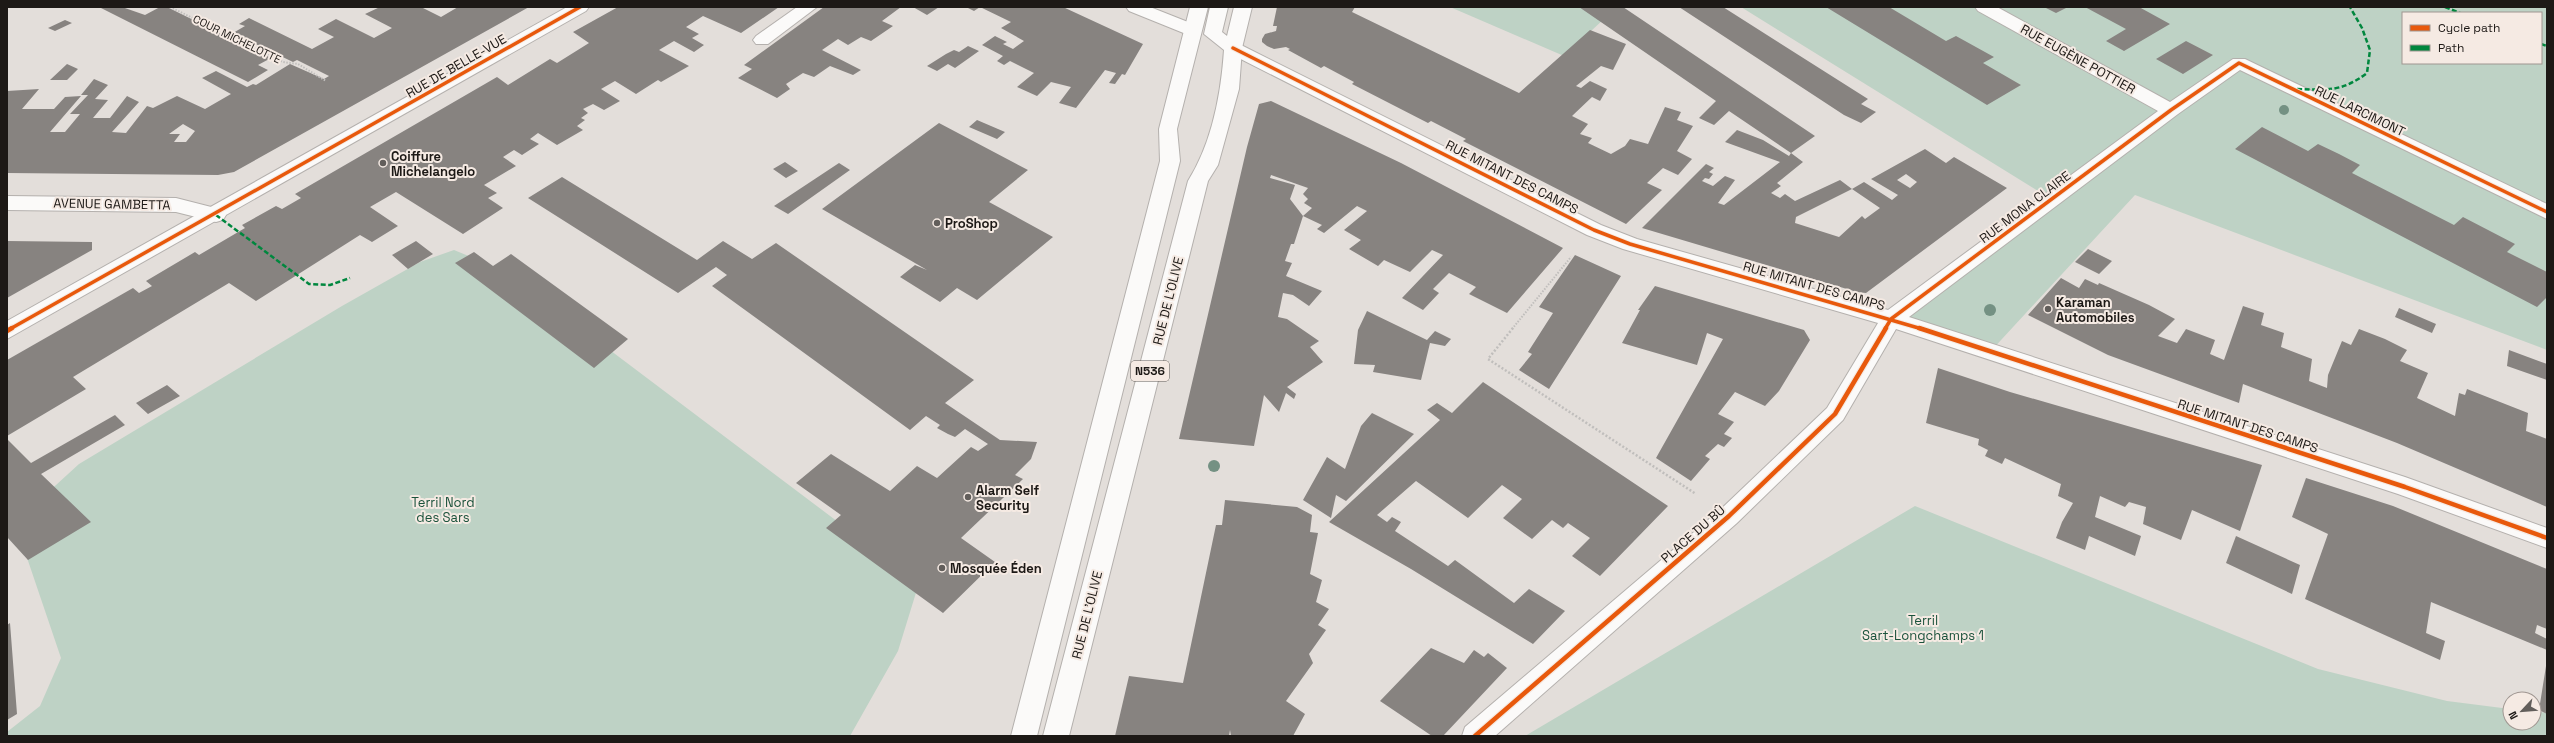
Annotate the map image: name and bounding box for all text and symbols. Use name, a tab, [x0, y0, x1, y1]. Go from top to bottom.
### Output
street label: COUR MICHELOTTE	[191, 12, 283, 66]
legend	[2402, 12, 2542, 64]
street label: RUE EUGÈNE POTTIER	[2018, 20, 2138, 98]
text: Cycle path	[2438, 20, 2500, 36]
street label: RUE DE BELLE-VUE	[403, 30, 509, 102]
text: Path	[2438, 40, 2464, 56]
street label: RUE LARCIMONT	[2312, 82, 2408, 140]
street label: RUE MITANT DES CAMPS	[1443, 136, 1581, 218]
place label: Coiffure Michelangelo	[391, 148, 475, 180]
marker: Coiffure Michelangelo	[378, 158, 388, 168]
street label: RUE MONA CLAIRE	[1976, 167, 2074, 247]
street label: AVENUE GAMBETTA	[53, 194, 171, 214]
place label: ProShop	[945, 215, 998, 232]
marker: ProShop	[932, 218, 942, 228]
street label: RUE DE L'OLIVE	[1149, 255, 1187, 347]
street label: RUE MITANT DES CAMPS	[1741, 258, 1887, 314]
place label: Karaman Automobiles	[2056, 294, 2135, 326]
marker: Karaman Automobiles	[2043, 304, 2053, 314]
road number: N536	[1131, 361, 1169, 381]
street label: RUE MITANT DES CAMPS	[2176, 395, 2320, 457]
place label: Alarm Self Security	[976, 482, 1040, 514]
marker: Alarm Self Security	[963, 492, 973, 502]
park label: Terril Nord des Sars	[411, 494, 475, 526]
street label: PLACE DU BÛ	[1657, 501, 1729, 567]
place label: Mosquée Éden	[950, 560, 1042, 577]
marker: Mosquée Éden	[937, 563, 947, 573]
street label: RUE DE L'OLIVE	[1068, 569, 1106, 661]
park label: Terril Sart-Longchamps 1	[1862, 612, 1984, 644]
north arrow	[2502, 691, 2542, 731]
text: N	[2505, 709, 2521, 722]

